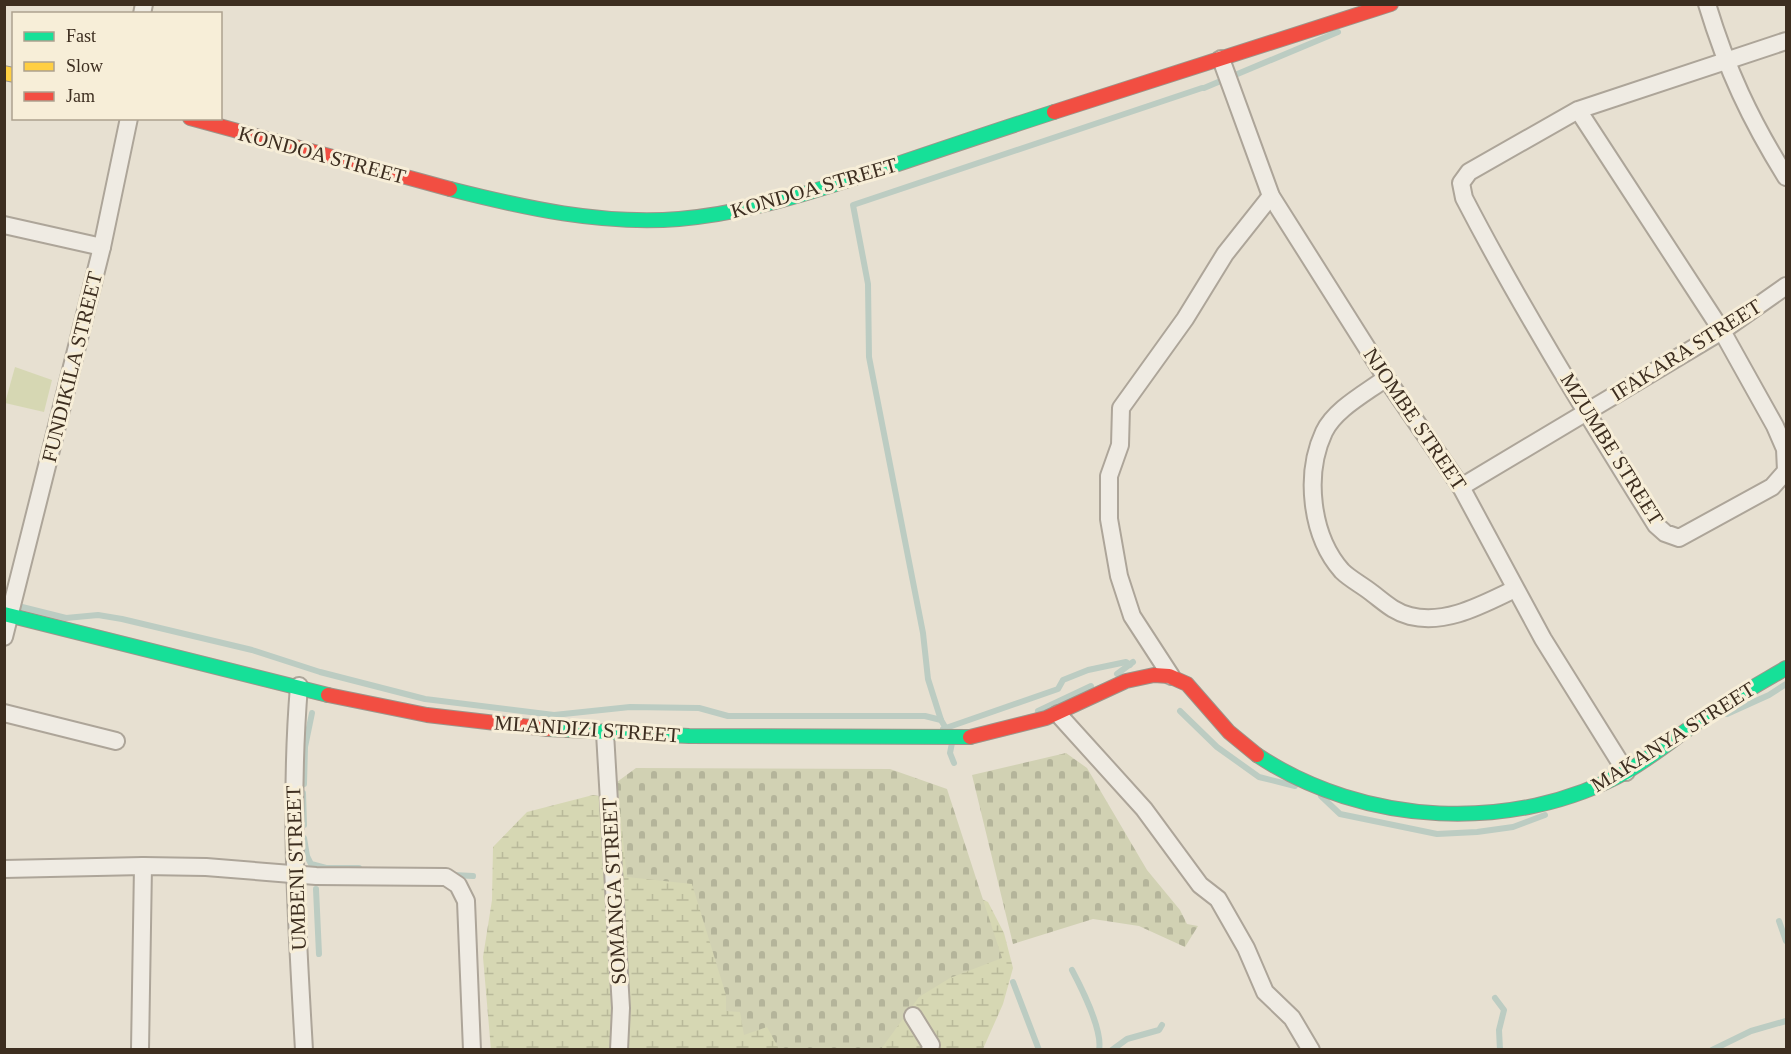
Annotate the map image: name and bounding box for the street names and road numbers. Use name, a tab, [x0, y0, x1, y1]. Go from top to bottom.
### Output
street label: KONDOA STREET	[236, 121, 408, 189]
street label: KONDOA STREET	[728, 153, 900, 223]
street label: FUNDIKILA STREET	[37, 269, 107, 465]
street label: IFAKARA STREET	[1606, 294, 1766, 406]
street label: NJOMBE STREET	[1359, 343, 1472, 495]
street label: MZUMBE STREET	[1556, 369, 1668, 529]
street label: MAKANYA STREET	[1587, 677, 1759, 797]
street label: MLANDIZI STREET	[493, 711, 681, 747]
street label: UMBENI STREET	[281, 785, 311, 951]
street label: SOMANGA STREET	[597, 797, 631, 985]

